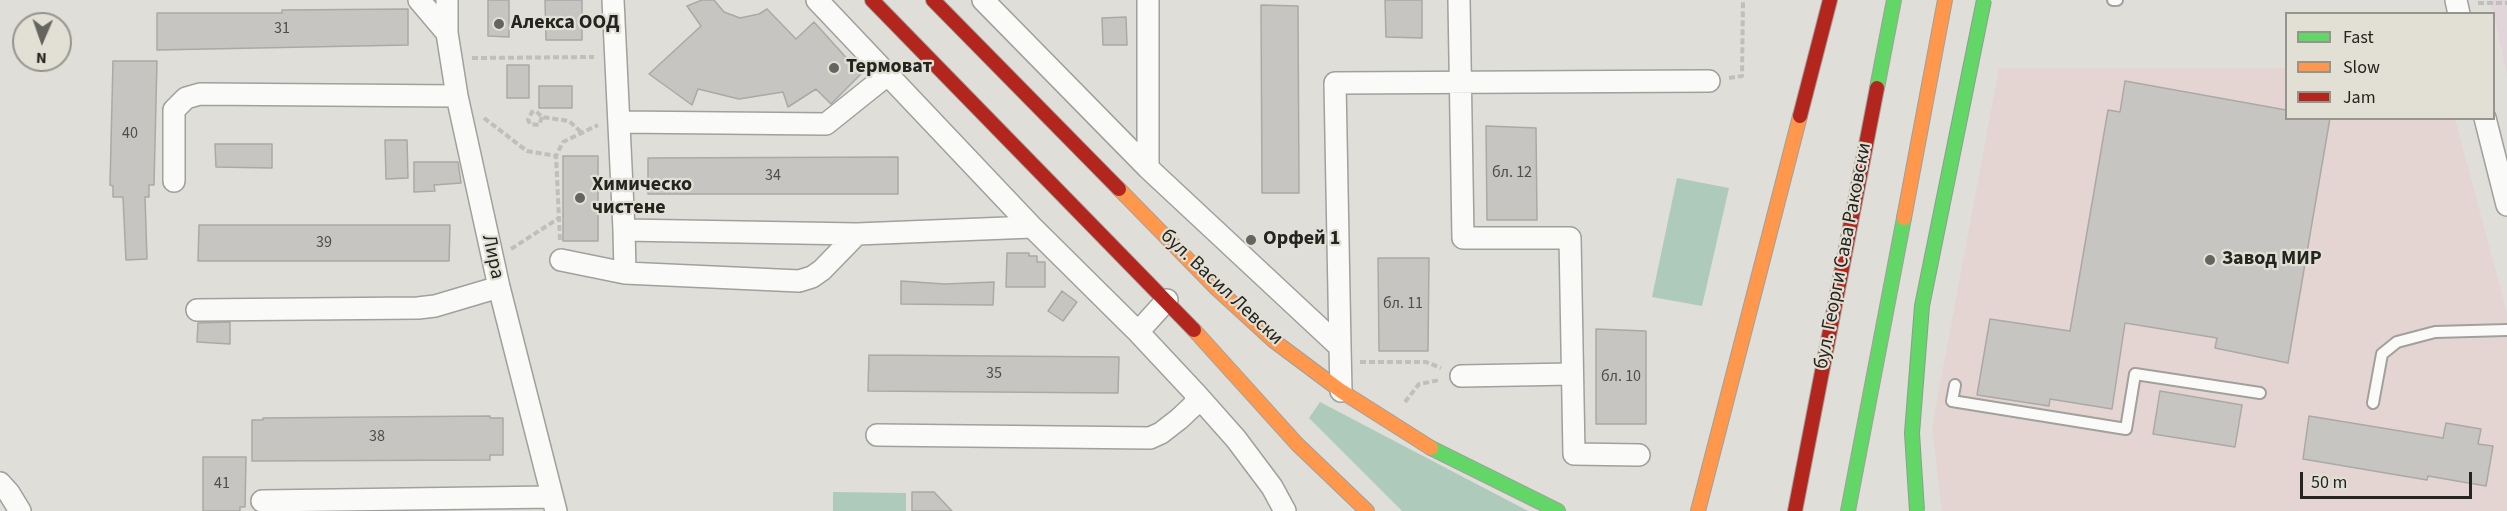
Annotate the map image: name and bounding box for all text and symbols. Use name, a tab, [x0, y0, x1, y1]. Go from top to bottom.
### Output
north arrow	[12, 12, 72, 72]
place label: Алекса ООД	[511, 12, 619, 36]
legend	[2285, 12, 2495, 120]
marker: Алекса ООД	[492, 17, 506, 31]
house number: 31	[274, 19, 290, 39]
text: Fast	[2343, 25, 2374, 50]
text: N	[36, 47, 47, 69]
text: Slow	[2343, 55, 2380, 80]
place label: Термоват	[846, 56, 932, 80]
marker: Термоват	[827, 61, 841, 75]
text: Jam	[2343, 85, 2376, 110]
house number: 40	[122, 124, 138, 144]
street label: бул. Георги Сава Раковски	[1810, 141, 1878, 371]
house number: бл. 12	[1492, 163, 1532, 183]
house number: 34	[765, 166, 781, 186]
place label: Химическо чистене	[592, 174, 692, 221]
marker: Химическо чистене	[573, 191, 587, 205]
street label: бул. Васил Левски	[1155, 225, 1287, 351]
place label: Орфей 1	[1263, 228, 1340, 252]
house number: 39	[316, 233, 332, 253]
street label: Лира	[476, 233, 508, 281]
marker: Орфей 1	[1244, 233, 1258, 247]
place label: Завод МИР	[2222, 248, 2322, 272]
marker: Завод МИР	[2203, 253, 2217, 267]
house number: бл. 11	[1383, 294, 1423, 314]
house number: 35	[986, 364, 1002, 384]
house number: бл. 10	[1601, 367, 1641, 387]
house number: 38	[369, 427, 385, 447]
scale bar	[2303, 460, 2476, 498]
text: 50 m	[2311, 470, 2347, 495]
house number: 41	[214, 474, 230, 494]

